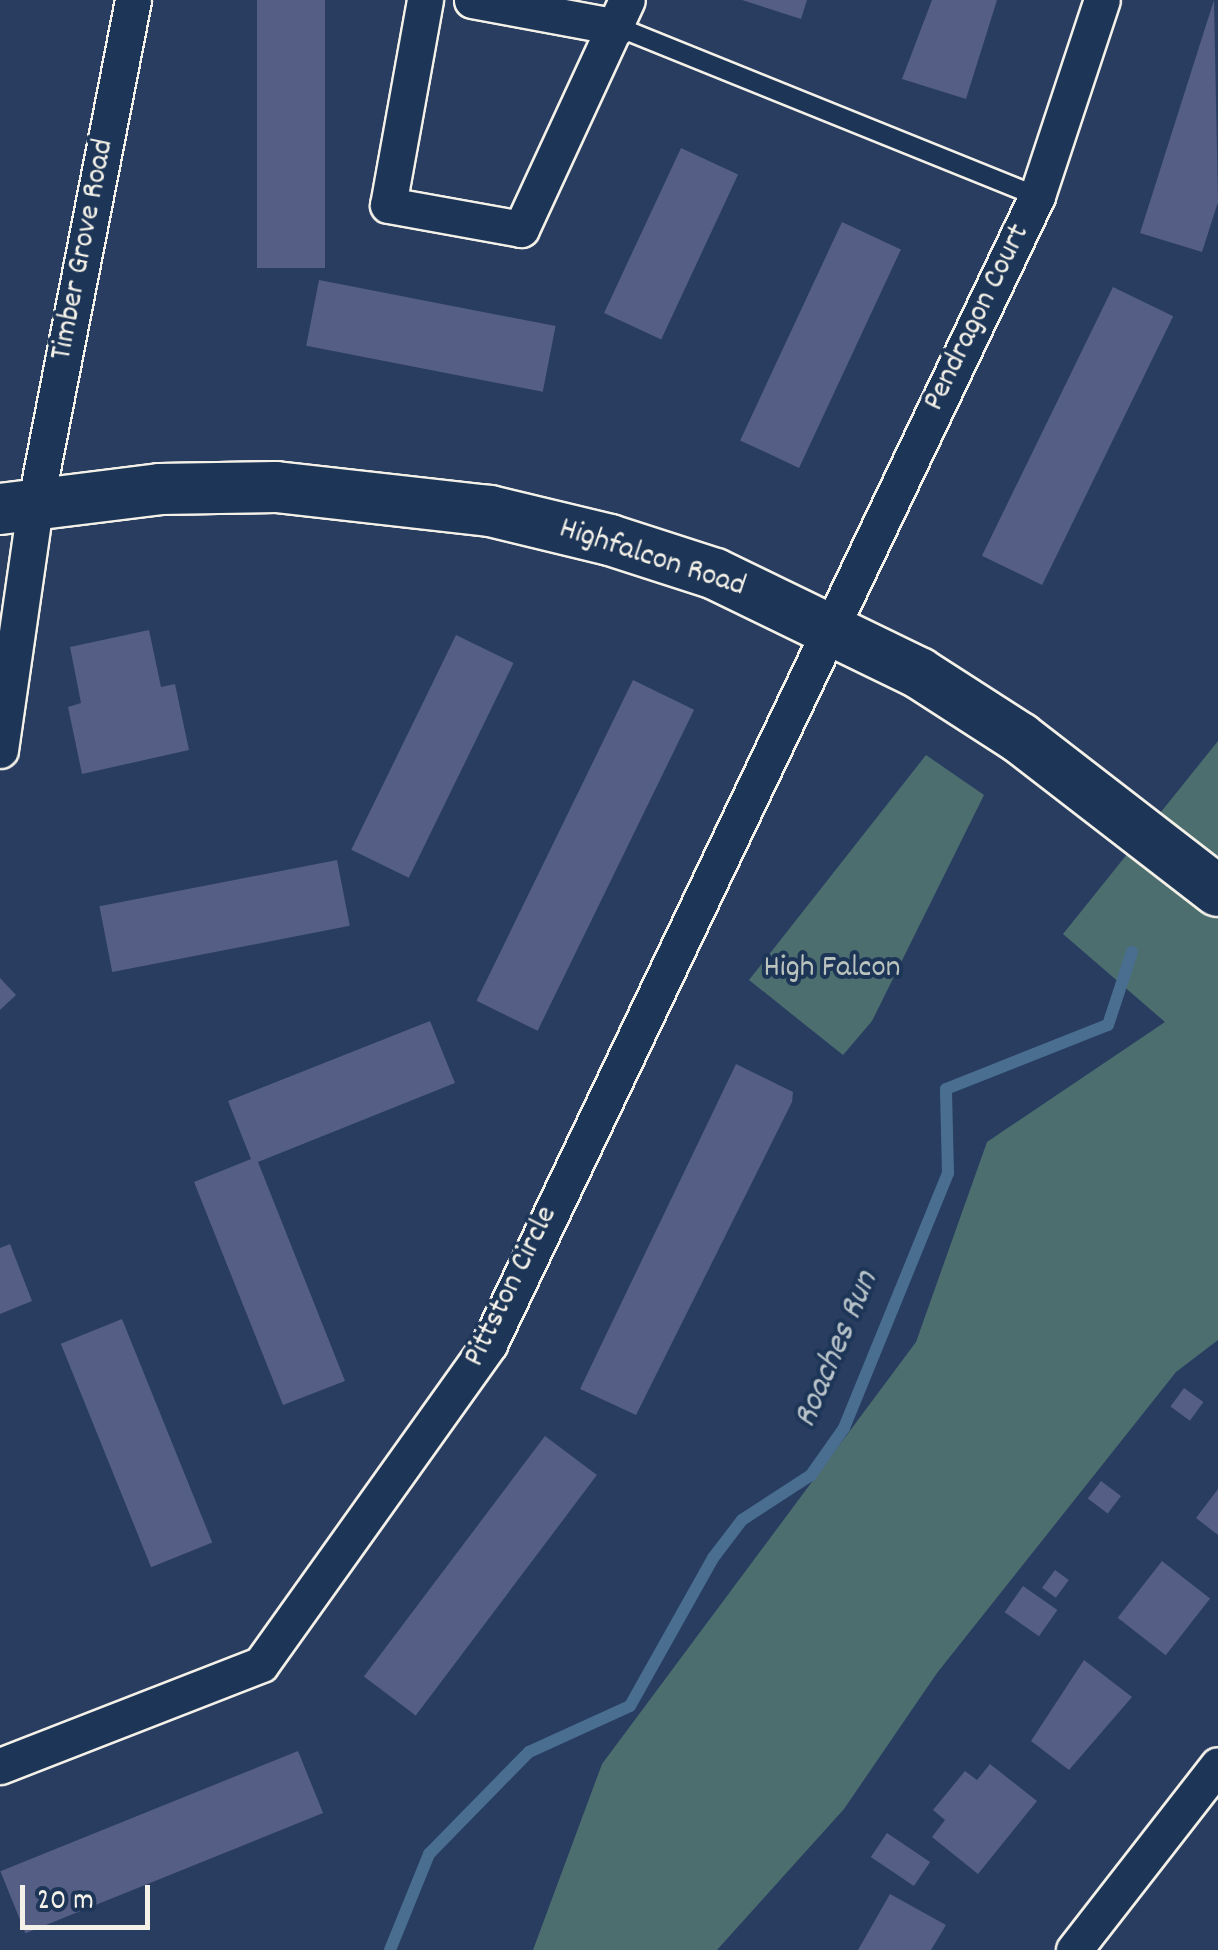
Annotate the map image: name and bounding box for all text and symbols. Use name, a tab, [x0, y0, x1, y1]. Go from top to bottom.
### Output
street label: Timber Grove Road	[44, 136, 124, 364]
street label: Pendragon Court	[916, 218, 1040, 418]
street label: Highfalcon Road	[554, 511, 750, 607]
park label: High Falcon	[763, 950, 901, 988]
street label: Pittston Circle	[457, 1201, 567, 1373]
water label: Roaches Run	[785, 1266, 889, 1434]
scale bar	[25, 1865, 155, 1927]
text: 20 m	[37, 1881, 94, 1924]

